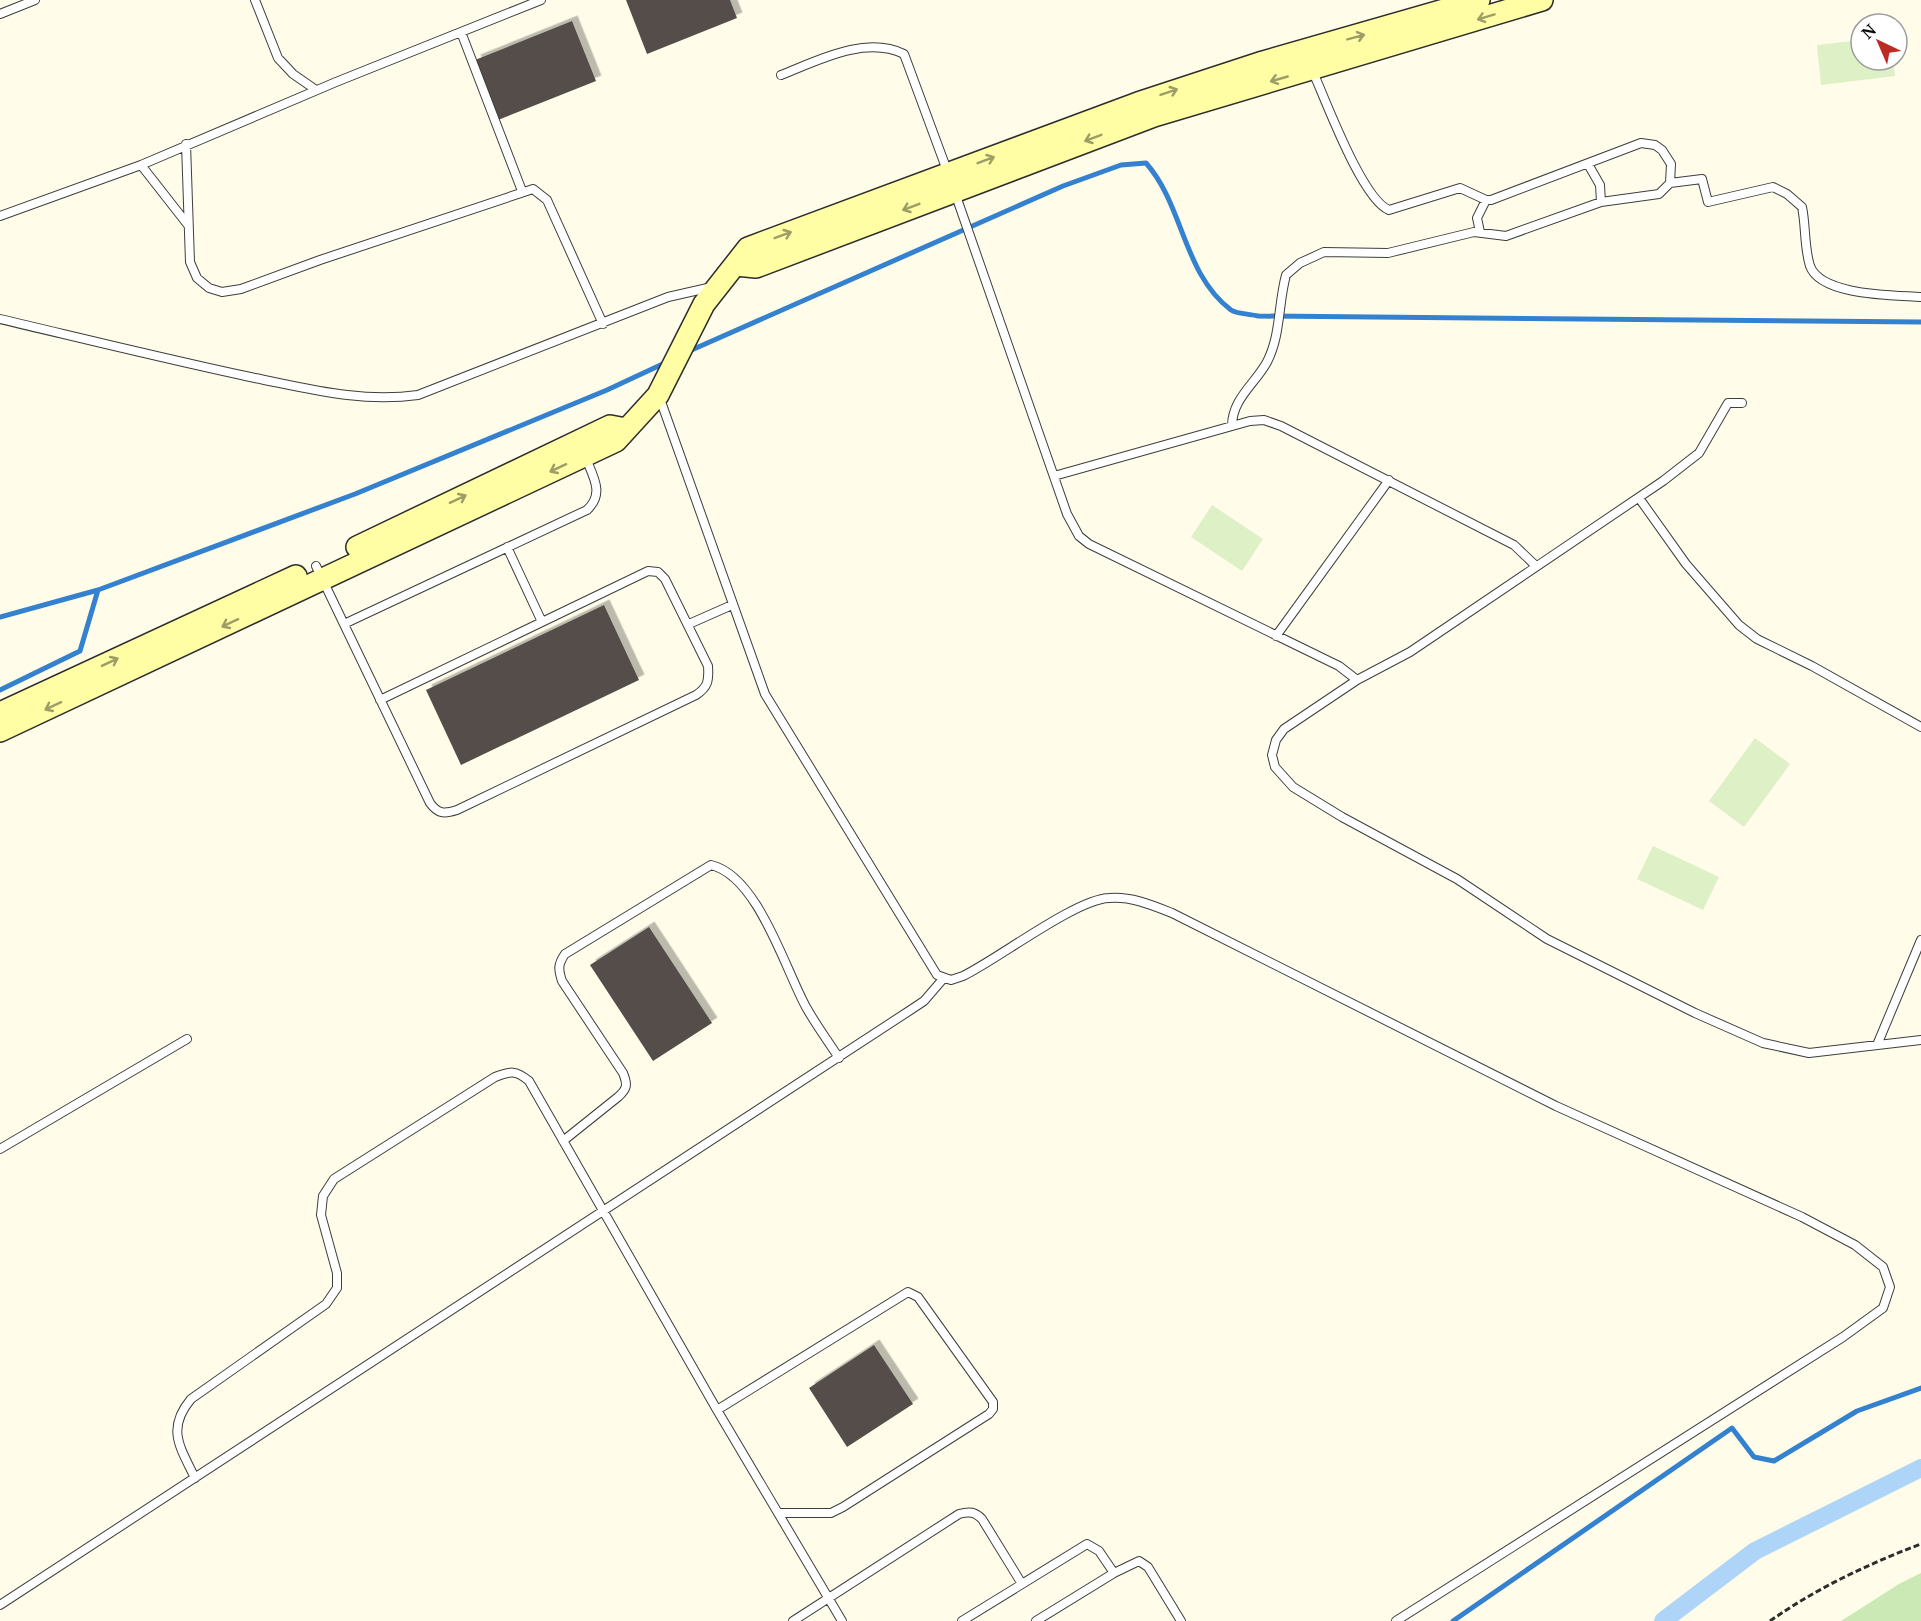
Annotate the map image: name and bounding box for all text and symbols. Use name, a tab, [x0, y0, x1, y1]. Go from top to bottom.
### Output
north arrow	[1849, 12, 1909, 72]
one-way arrow	[1477, 13, 1496, 24]
text: N	[1856, 19, 1881, 44]
one-way arrow	[1346, 31, 1365, 42]
one-way arrow	[1270, 73, 1289, 85]
one-way arrow	[1159, 86, 1178, 97]
one-way arrow	[1085, 134, 1103, 145]
one-way arrow	[976, 153, 995, 164]
one-way arrow	[902, 203, 921, 214]
one-way arrow	[774, 229, 792, 240]
one-way arrow	[550, 463, 568, 475]
one-way arrow	[448, 492, 466, 504]
one-way arrow	[221, 617, 239, 629]
one-way arrow	[101, 655, 119, 667]
one-way arrow	[45, 700, 63, 712]

